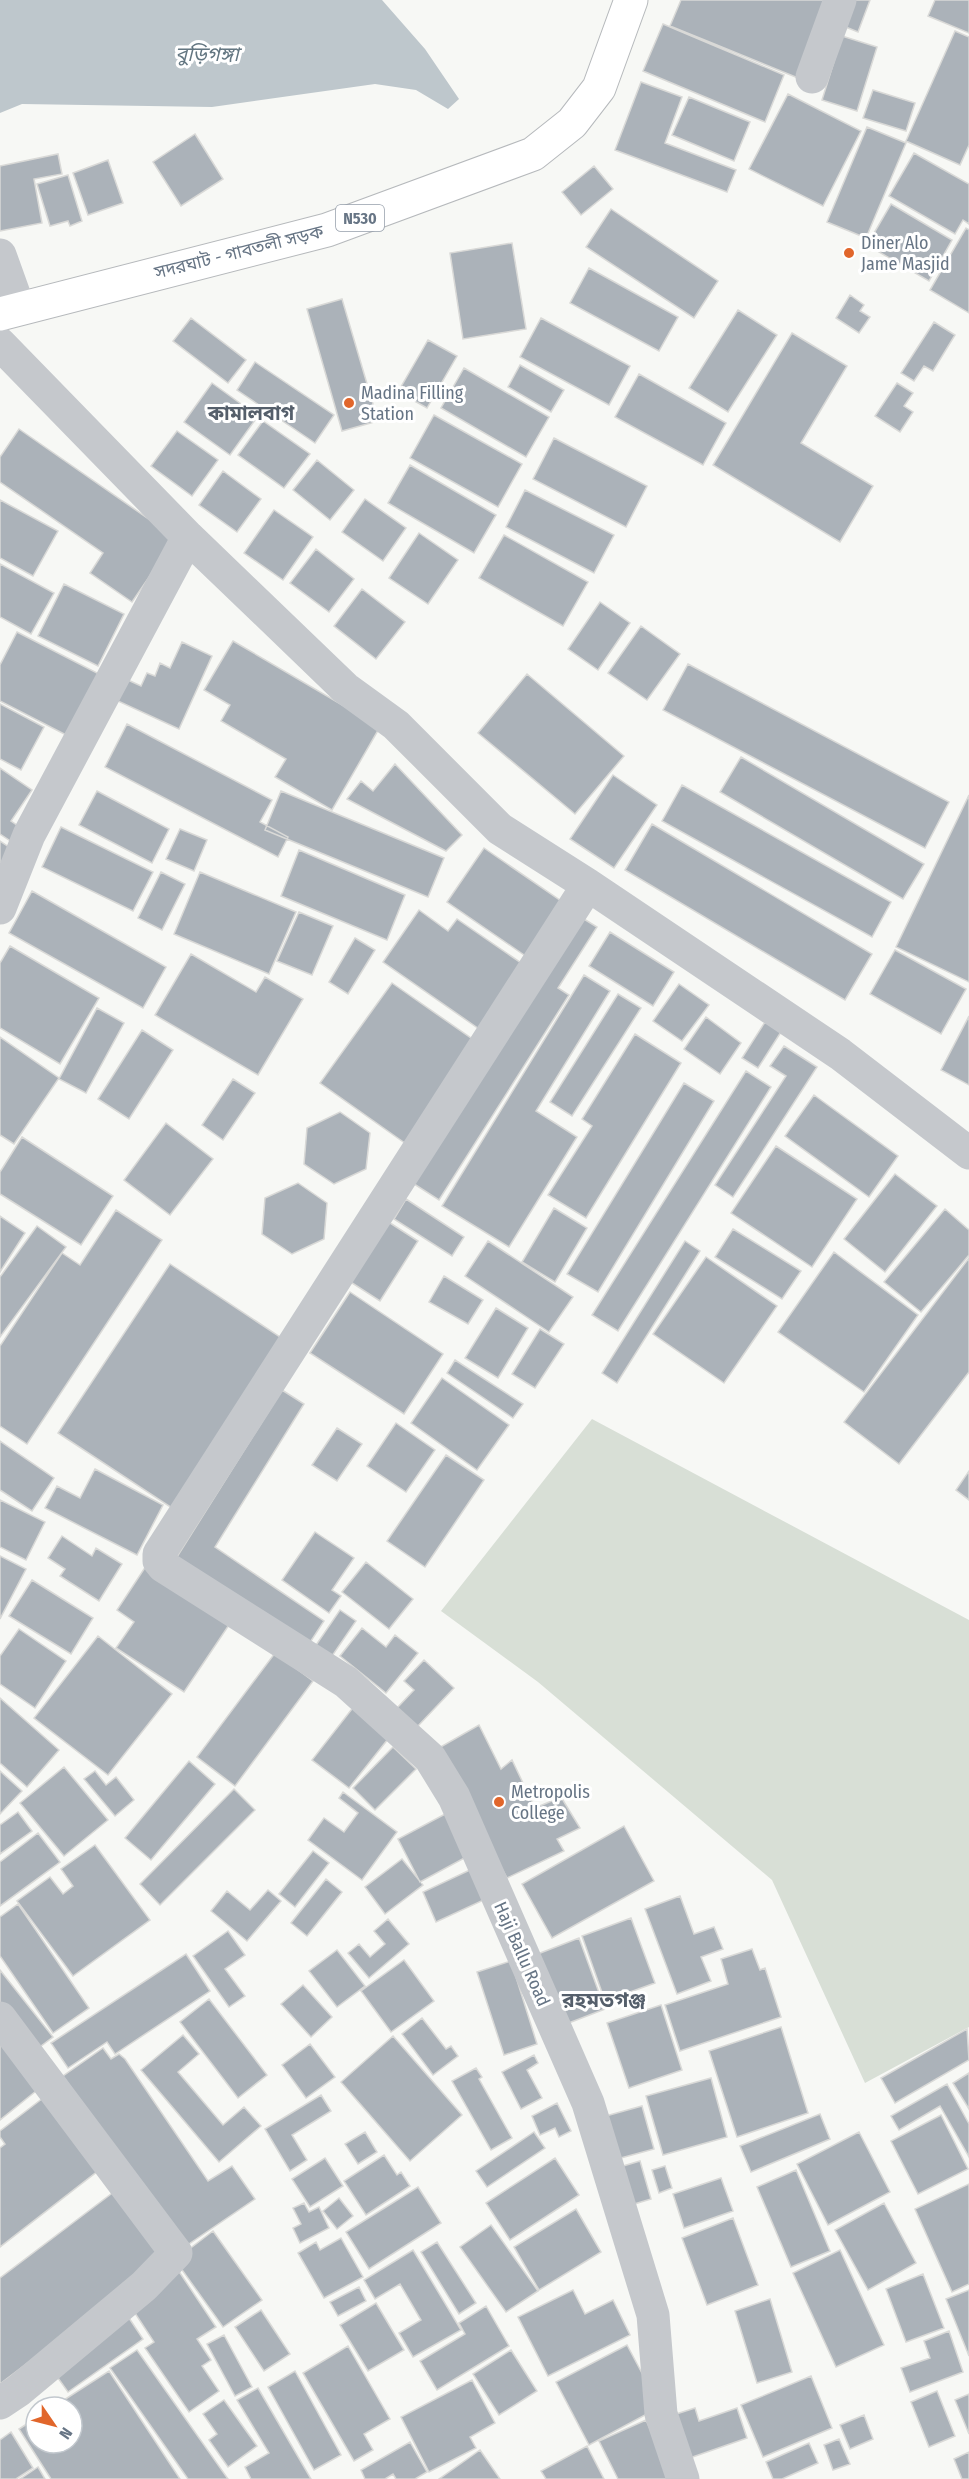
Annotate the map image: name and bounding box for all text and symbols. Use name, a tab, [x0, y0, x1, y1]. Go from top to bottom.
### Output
water label: বুড়িগঙ্গা	[175, 42, 242, 66]
road number: N530	[336, 205, 384, 231]
street label: সদরঘাট - গাবতলী সড়ক	[151, 220, 326, 284]
place label: Diner Alo Jame Masjid	[861, 232, 950, 275]
marker: Diner Alo Jame Masjid	[842, 246, 856, 260]
place label: Madina Filling Station	[361, 382, 464, 425]
marker: Madina Filling Station	[342, 396, 356, 410]
district label: কামালবাগ	[207, 401, 295, 425]
place label: Metropolis College	[511, 1781, 590, 1824]
marker: Metropolis College	[492, 1795, 506, 1809]
street label: Haji Ballu Road	[489, 1898, 555, 2010]
district label: রহমতগঞ্জ	[561, 1987, 646, 2013]
north arrow	[24, 2395, 84, 2455]
text: N	[55, 2424, 76, 2443]

